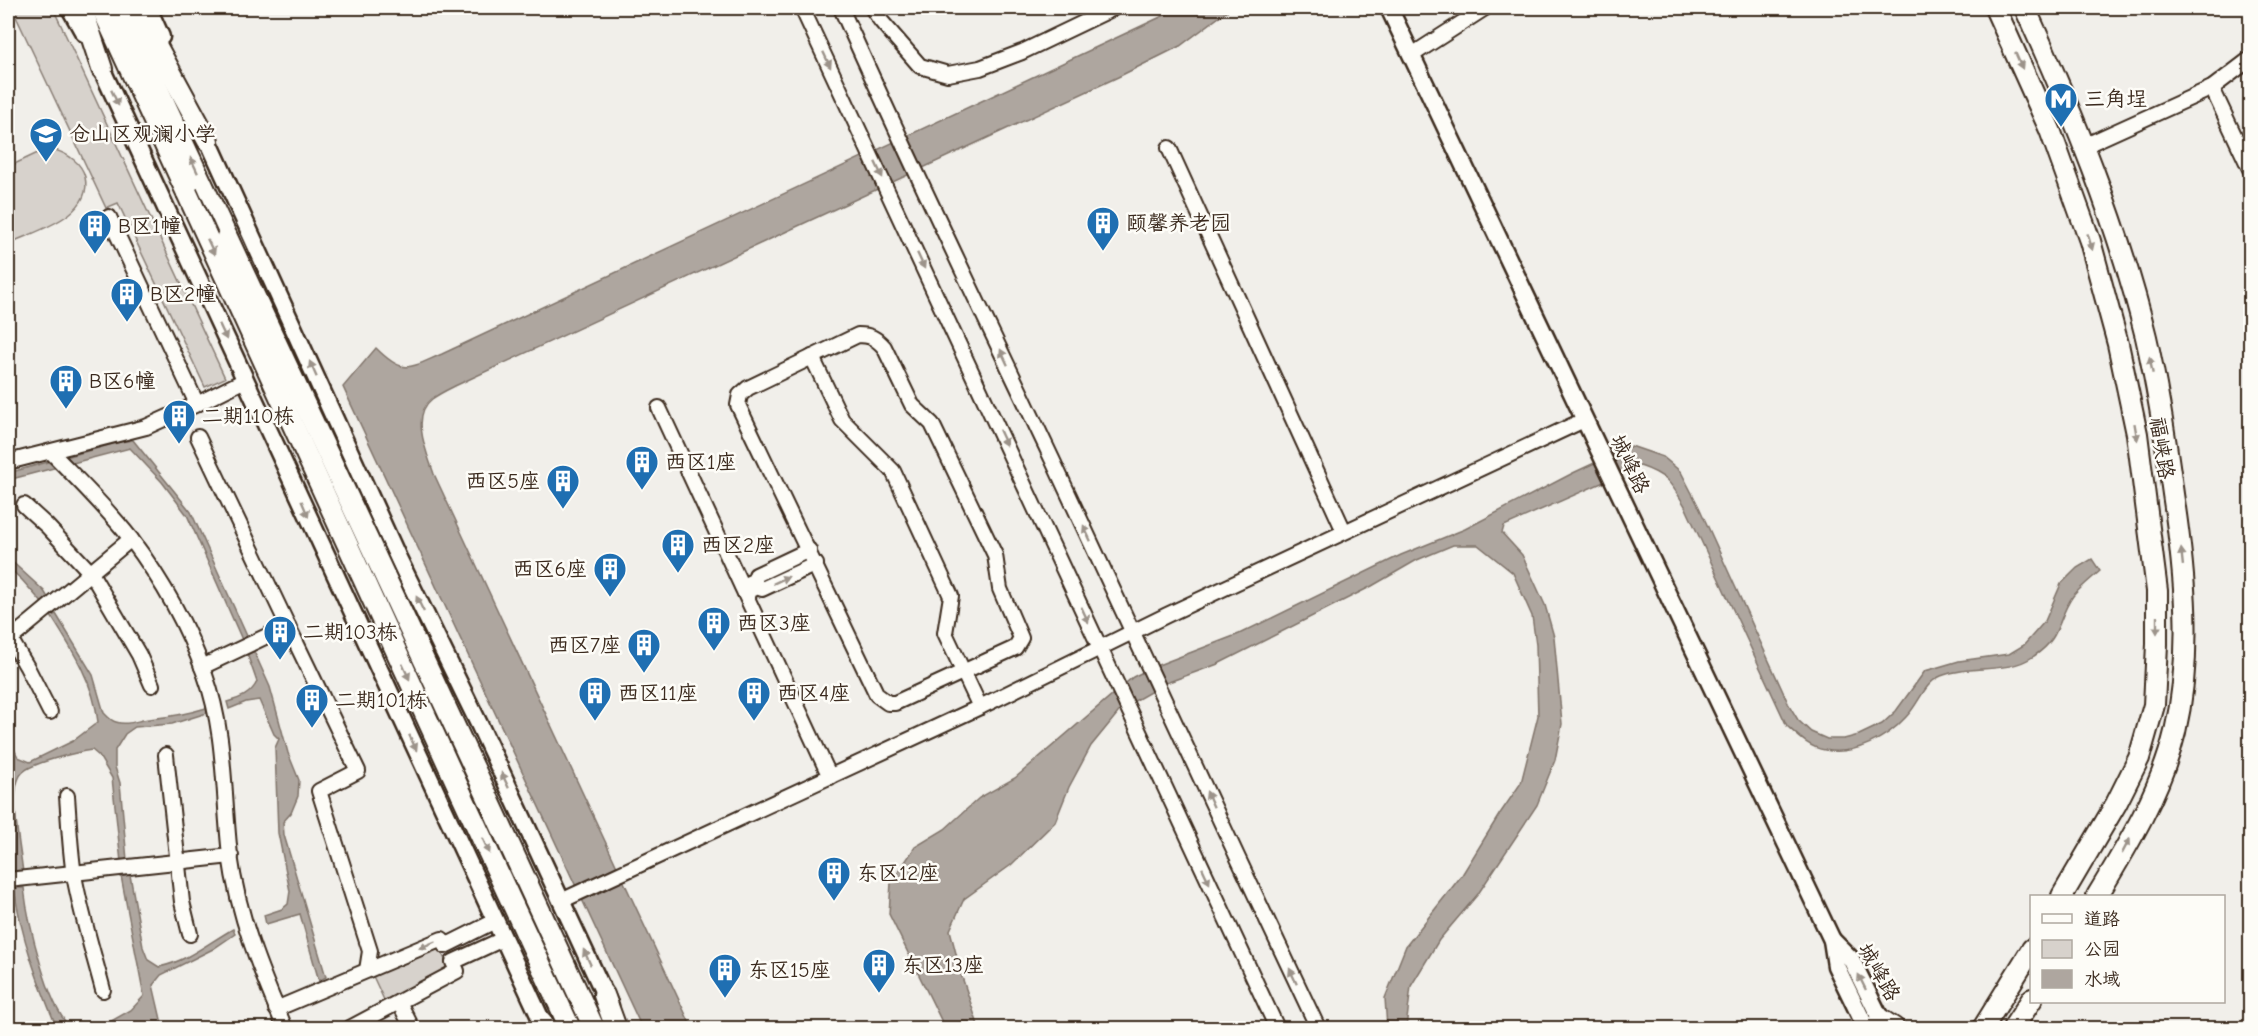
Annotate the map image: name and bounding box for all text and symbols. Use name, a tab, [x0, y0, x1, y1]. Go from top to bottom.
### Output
one-way arrow	[822, 52, 831, 69]
one-way arrow	[2014, 52, 2024, 70]
metro station icon: 三角埕	[2043, 81, 2079, 128]
place label: 三角埕	[2084, 87, 2147, 111]
one-way arrow	[110, 89, 119, 106]
school or university icon: 仓山区观澜小学	[28, 116, 64, 163]
place label: 仓山区观澜小学	[69, 122, 216, 146]
one-way arrow	[189, 156, 198, 173]
one-way arrow	[874, 161, 884, 179]
building icon: 颐馨养老园	[1085, 205, 1121, 252]
building icon: B区1幢	[77, 208, 113, 255]
place label: 颐馨养老园	[1126, 211, 1231, 235]
place label: B区1幢	[118, 214, 181, 238]
one-way arrow	[2086, 233, 2095, 251]
one-way arrow	[207, 238, 216, 255]
one-way arrow	[916, 252, 925, 269]
building icon: B区2幢	[109, 276, 145, 323]
place label: B区2幢	[150, 282, 216, 306]
one-way arrow	[218, 324, 227, 341]
one-way arrow	[999, 348, 1008, 365]
one-way arrow	[2146, 355, 2155, 374]
one-way arrow	[308, 360, 318, 378]
building icon: B区6幢	[48, 363, 84, 410]
place label: B区6幢	[89, 369, 155, 393]
building icon: 二期110栋	[161, 398, 197, 445]
place label: 二期110栋	[202, 404, 294, 428]
street label: 福峡路	[2145, 415, 2179, 481]
one-way arrow	[2132, 422, 2141, 441]
one-way arrow	[998, 429, 1007, 446]
street label: 城峰路	[1605, 430, 1655, 498]
building icon: 西区1座	[624, 444, 660, 491]
place label: 西区1座	[665, 450, 736, 474]
building icon: 西区5座	[545, 463, 581, 510]
place label: 西区5座	[466, 469, 540, 493]
one-way arrow	[301, 500, 310, 517]
one-way arrow	[1082, 525, 1091, 542]
building icon: 西区2座	[660, 527, 696, 574]
place label: 西区2座	[701, 533, 775, 557]
one-way arrow	[2177, 548, 2187, 567]
building icon: 西区6座	[592, 551, 628, 598]
place label: 西区6座	[513, 557, 587, 581]
one-way arrow	[772, 576, 789, 585]
one-way arrow	[416, 595, 425, 612]
building icon: 西区3座	[696, 605, 732, 652]
one-way arrow	[1080, 606, 1089, 623]
place label: 西区3座	[737, 611, 811, 635]
building icon: 二期103栋	[262, 614, 298, 661]
one-way arrow	[2152, 616, 2162, 635]
place label: 二期103栋	[303, 620, 398, 644]
building icon: 西区7座	[626, 627, 662, 674]
place label: 西区7座	[548, 633, 621, 657]
one-way arrow	[401, 664, 410, 681]
building icon: 西区11座	[577, 675, 613, 722]
building icon: 西区4座	[736, 675, 772, 722]
place label: 西区11座	[618, 681, 698, 705]
place label: 西区4座	[777, 681, 850, 705]
building icon: 二期101栋	[294, 682, 330, 729]
place label: 二期101栋	[335, 688, 427, 712]
one-way arrow	[408, 735, 417, 752]
one-way arrow	[500, 771, 509, 788]
one-way arrow	[1205, 791, 1214, 808]
one-way arrow	[2121, 837, 2131, 854]
one-way arrow	[481, 838, 491, 856]
building icon: 东区12座	[816, 855, 852, 902]
place label: 东区12座	[857, 861, 939, 885]
one-way arrow	[1202, 868, 1211, 885]
legend	[2030, 895, 2225, 1003]
text: 道路	[2084, 909, 2120, 930]
street label: 城峰路	[1853, 939, 1905, 1005]
text: 公园	[2084, 939, 2120, 960]
one-way arrow	[418, 941, 436, 950]
building icon: 东区13座	[861, 947, 897, 994]
one-way arrow	[582, 948, 591, 965]
building icon: 东区15座	[707, 952, 743, 999]
place label: 东区13座	[902, 953, 984, 977]
place label: 东区15座	[748, 958, 831, 982]
one-way arrow	[1288, 967, 1297, 984]
text: 水域	[2084, 969, 2120, 990]
one-way arrow	[1857, 973, 1867, 990]

